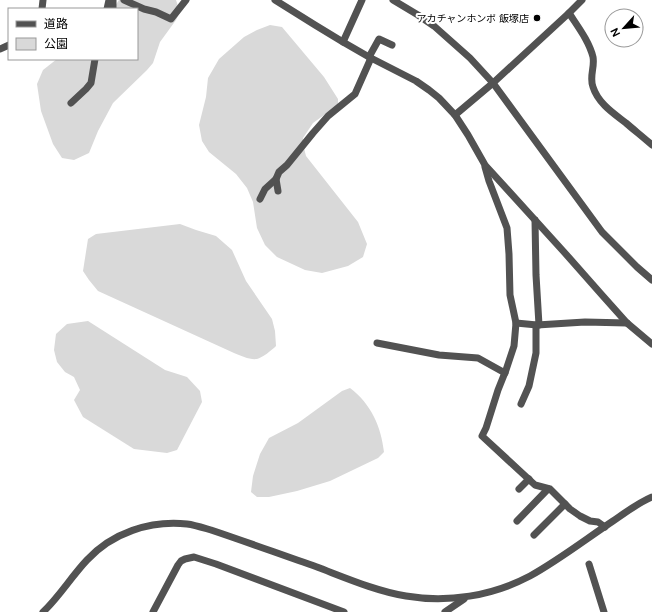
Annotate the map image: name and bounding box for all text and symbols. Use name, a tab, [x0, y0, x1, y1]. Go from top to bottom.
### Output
legend	[8, 8, 138, 60]
north arrow	[604, 8, 644, 48]
place label: アカチャンホンポ 飯塚店	[416, 12, 529, 25]
marker: アカチャンホンポ 飯塚店	[532, 13, 542, 23]
text: 道路	[44, 16, 68, 32]
text: N	[607, 26, 623, 39]
text: 公園	[44, 36, 68, 52]

